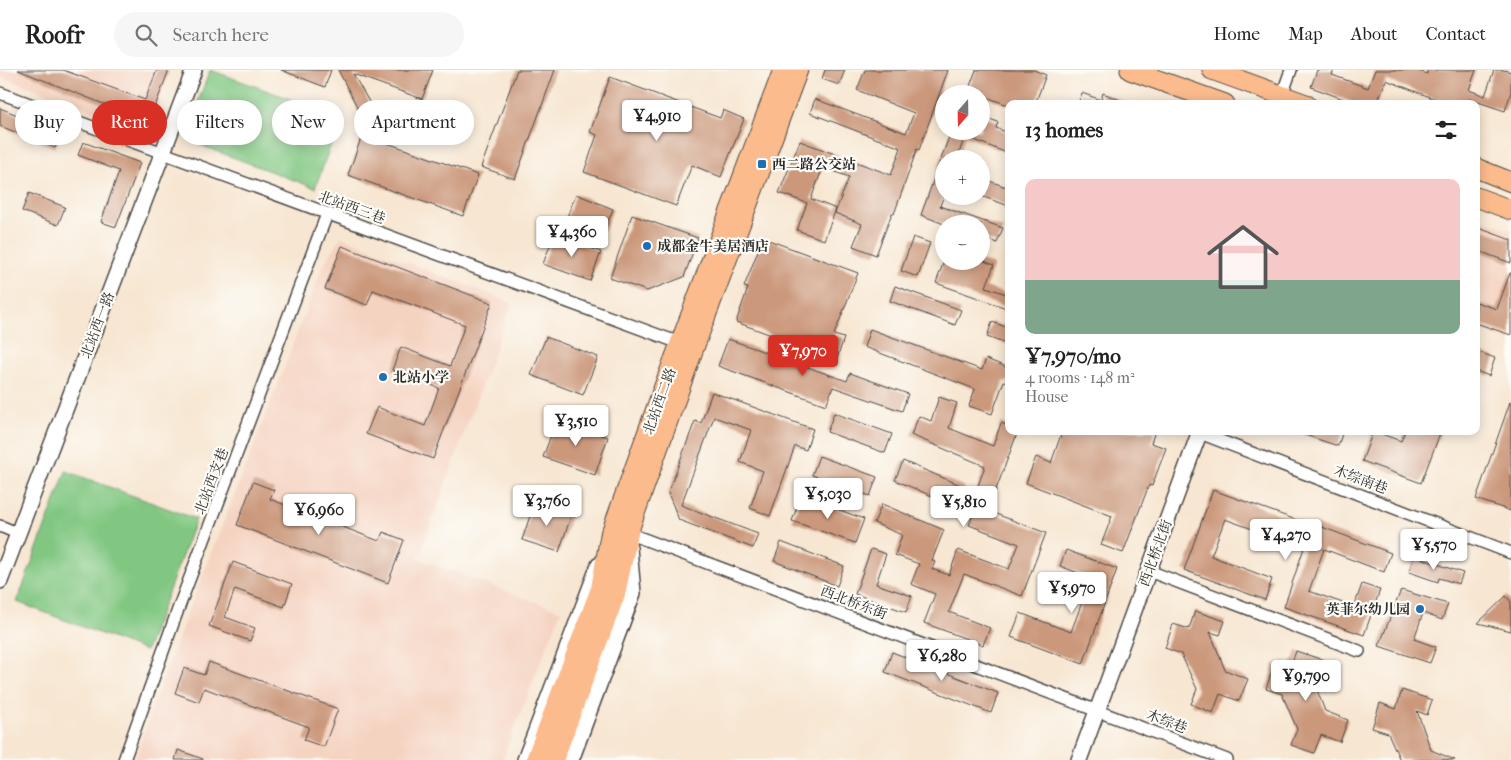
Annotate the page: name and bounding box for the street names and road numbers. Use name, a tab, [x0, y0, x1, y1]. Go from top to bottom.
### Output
street label: 北站西三巷	[316, 188, 388, 227]
street label: 北站西一路	[77, 289, 118, 361]
street label: 北站西二路	[640, 365, 679, 437]
street label: 北站西支巷	[191, 445, 232, 517]
street label: 木综南巷	[1332, 461, 1390, 497]
street label: 西北桥北街	[1136, 517, 1175, 589]
street label: 西北桥东街	[818, 582, 890, 623]
street label: 木综巷	[1144, 706, 1189, 737]

